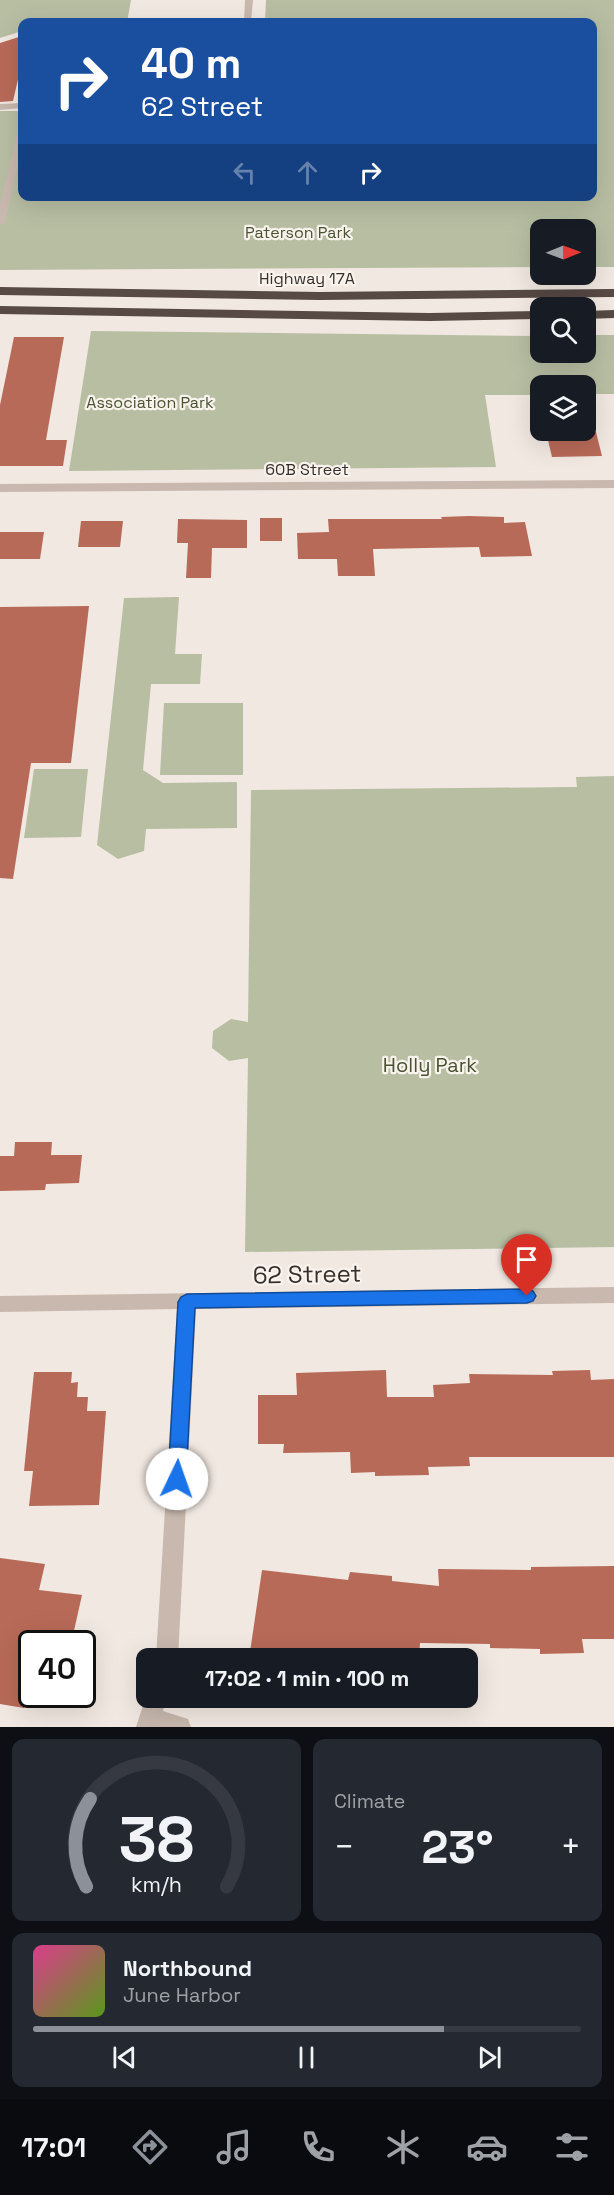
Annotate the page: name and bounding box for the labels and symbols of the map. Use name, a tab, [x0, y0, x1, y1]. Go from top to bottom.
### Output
north arrow	[530, 219, 596, 285]
park label: Paterson Park	[245, 222, 351, 243]
street label: Highway 17A	[259, 268, 355, 289]
park label: Association Park	[86, 392, 214, 413]
street label: 60B Street	[265, 459, 349, 480]
park label: Holly Park	[383, 1052, 477, 1078]
pin	[501, 1234, 552, 1296]
street label: 62 Street	[252, 1258, 362, 1290]
position arrow	[145, 1447, 209, 1511]
speed limit sign: 40	[18, 1630, 96, 1708]

